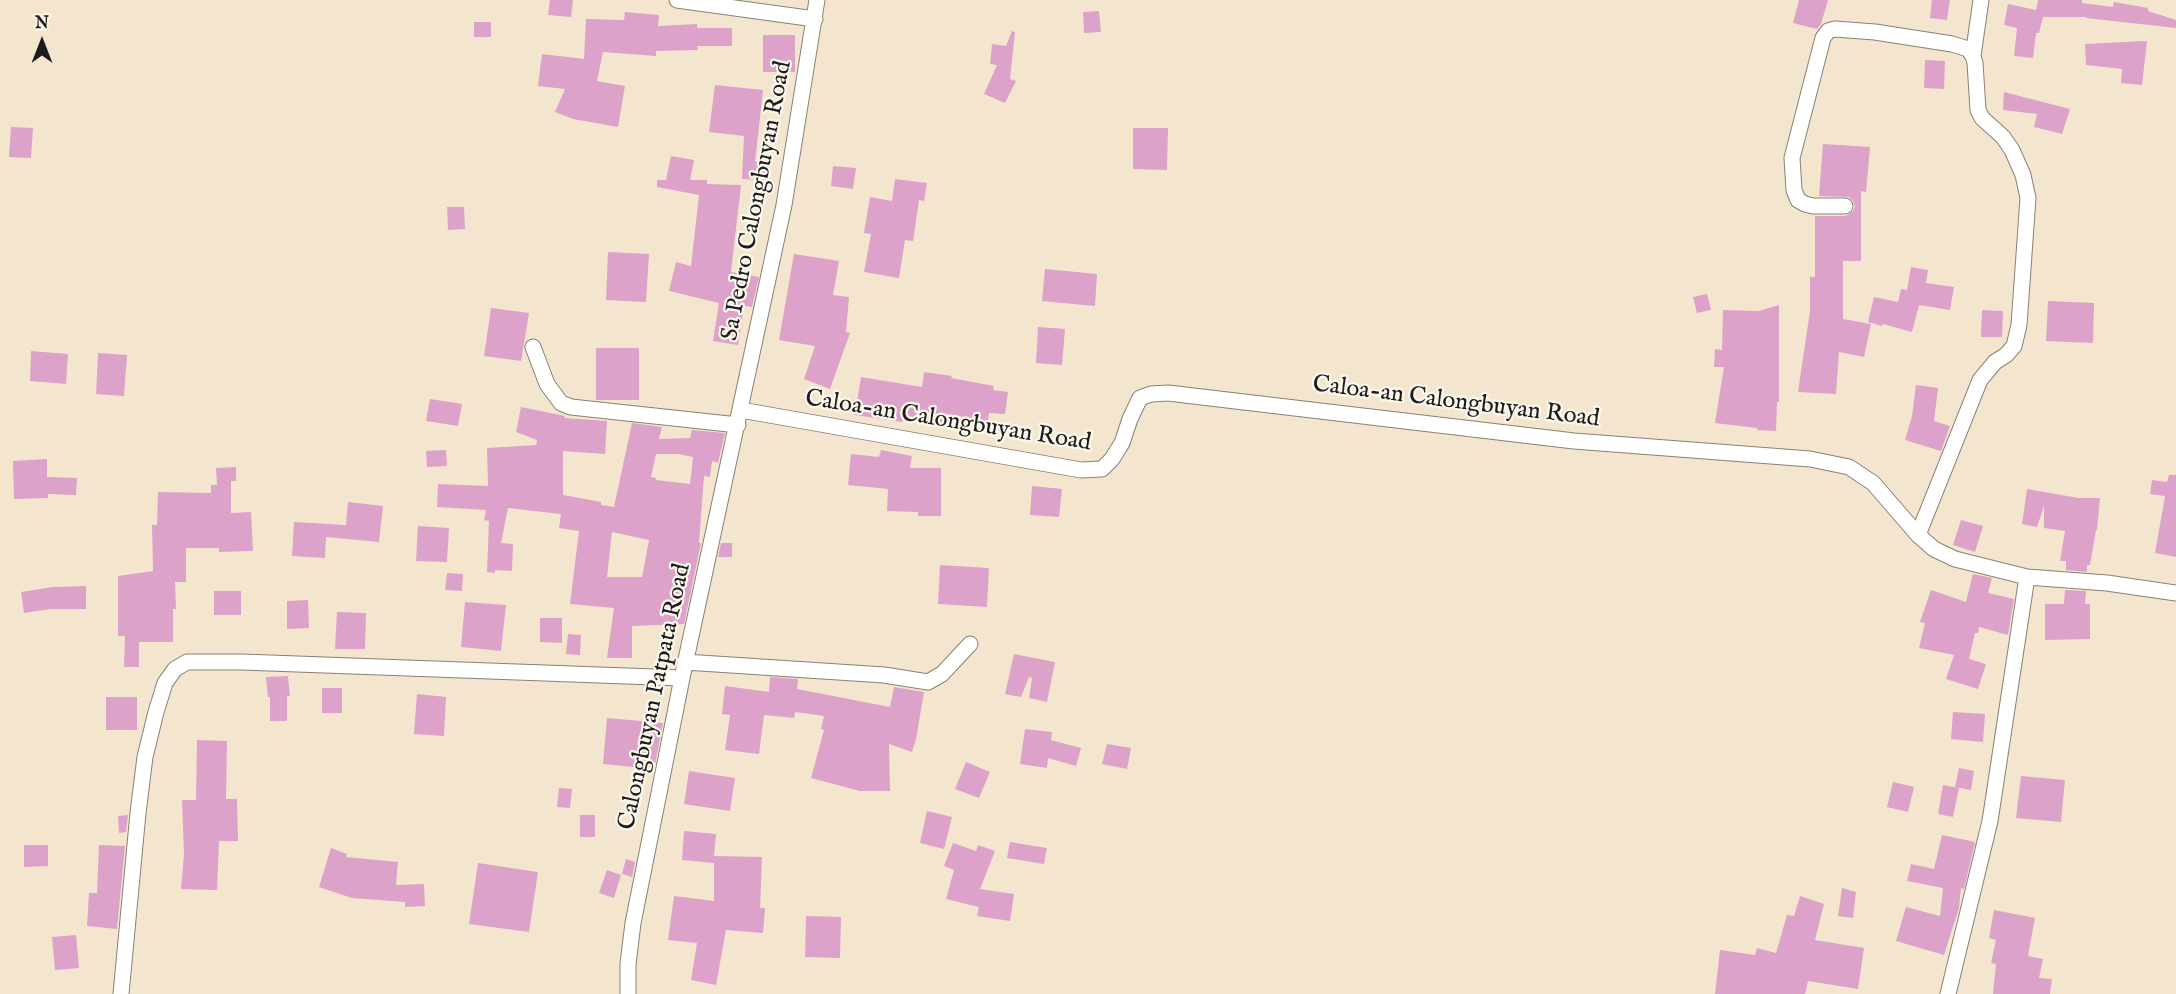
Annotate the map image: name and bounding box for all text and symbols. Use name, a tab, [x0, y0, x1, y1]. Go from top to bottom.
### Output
north arrow	[12, 12, 72, 72]
text: N	[35, 14, 49, 34]
street label: Sa Pedro Calongbuyan Road	[717, 59, 799, 343]
street label: Caloa-an Calongbuyan Road	[1311, 371, 1601, 435]
street label: Caloa-an Calongbuyan Road	[803, 385, 1093, 459]
street label: Calongbuyan Patpata Road	[614, 561, 698, 833]

